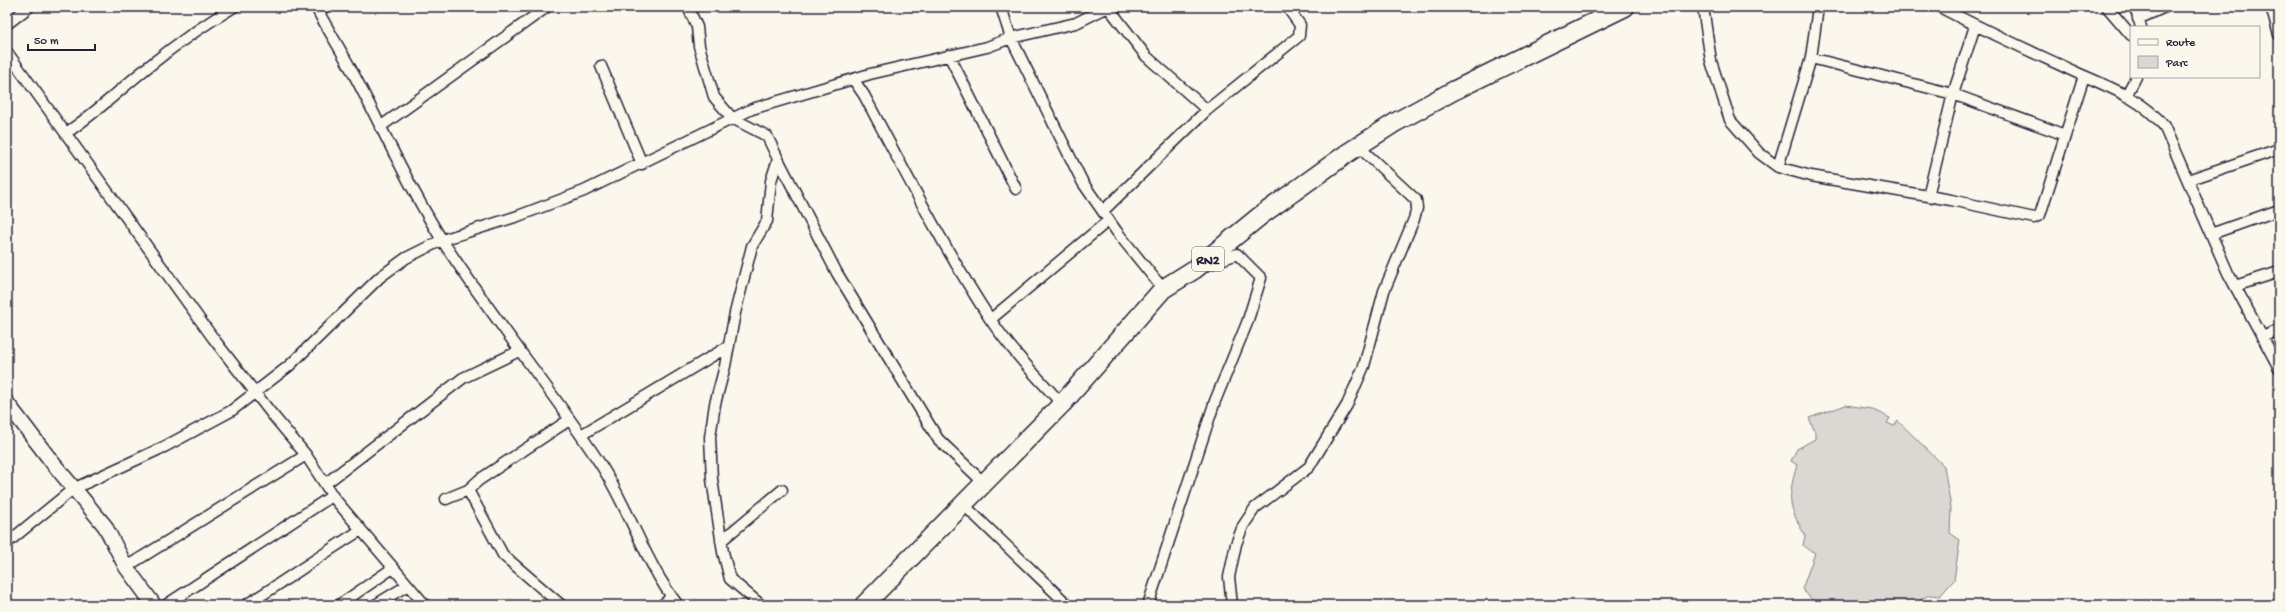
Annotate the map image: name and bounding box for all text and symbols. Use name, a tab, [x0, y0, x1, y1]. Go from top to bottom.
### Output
scale bar	[28, 26, 95, 52]
legend	[2130, 26, 2260, 78]
text: 50 m	[34, 35, 59, 49]
text: Route	[2166, 37, 2196, 51]
text: Parc	[2165, 57, 2189, 71]
road number: RN2	[1192, 247, 1224, 271]

